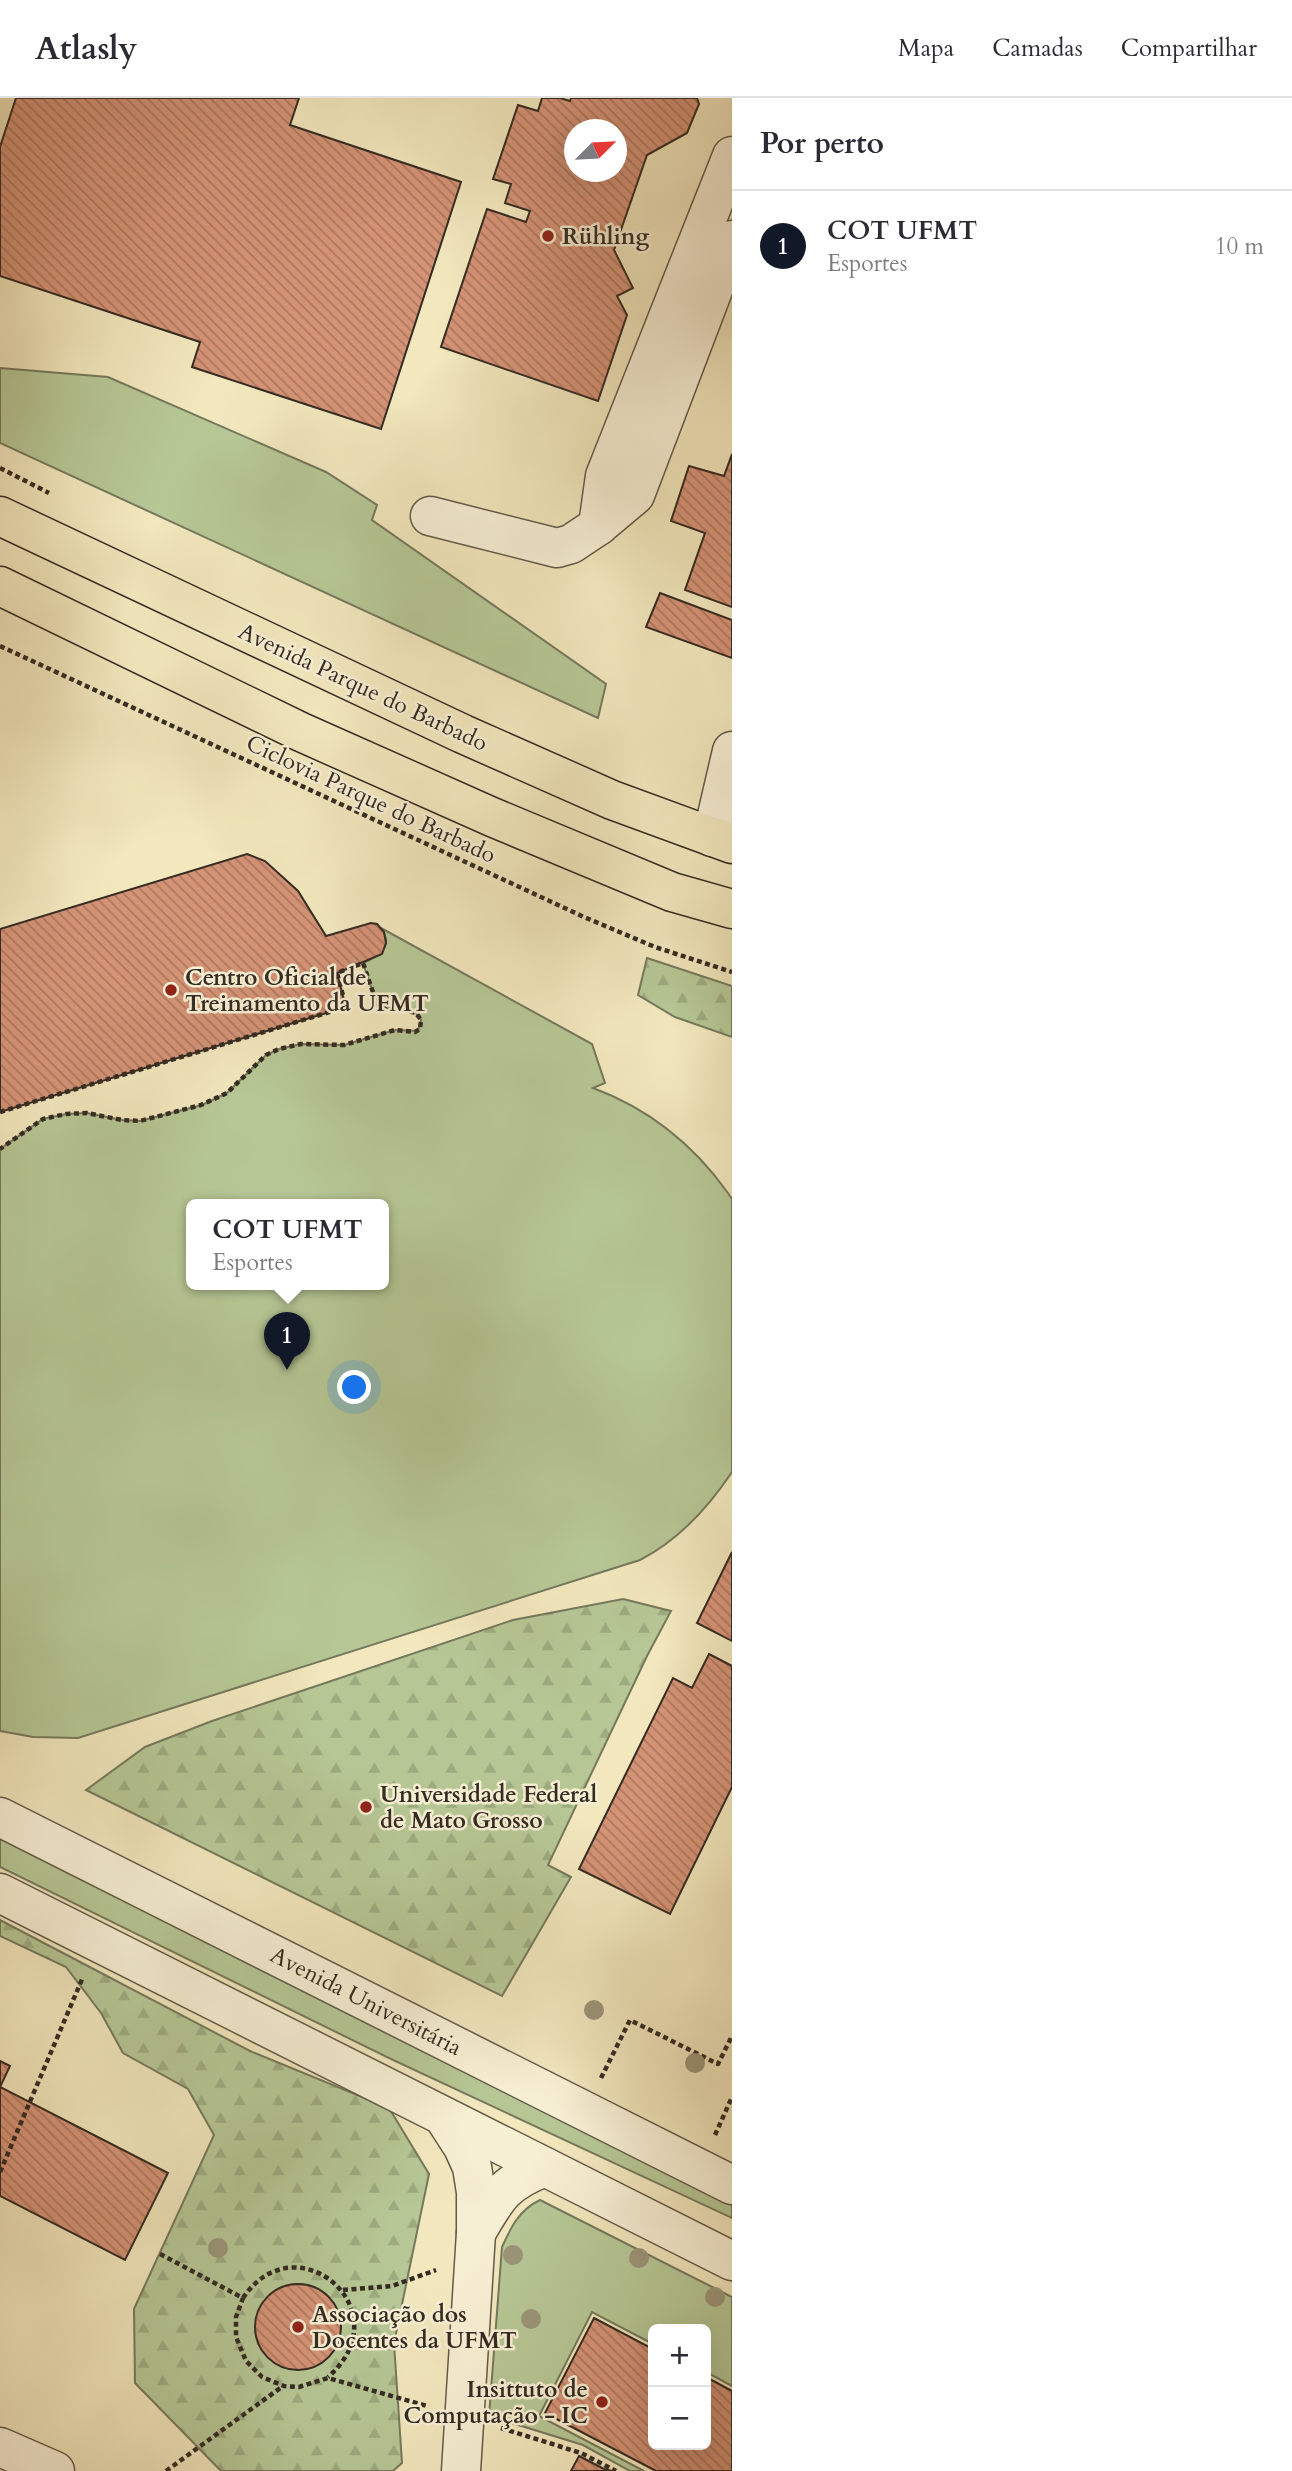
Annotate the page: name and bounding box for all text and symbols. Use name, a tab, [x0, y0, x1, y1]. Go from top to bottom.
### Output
text: Atlasly	[35, 26, 137, 71]
text: Mapa	[898, 32, 954, 65]
text: Camadas	[992, 32, 1083, 65]
text: Compartilhar	[1121, 32, 1257, 65]
north arrow	[564, 119, 627, 182]
text: Por perto	[760, 123, 884, 164]
text: COT UFMT	[827, 213, 977, 248]
place label: Rühling	[562, 221, 650, 252]
marker: Rühling	[540, 228, 556, 244]
text: 1	[777, 231, 789, 262]
text: 10 m	[1215, 231, 1264, 262]
text: Esportes	[827, 248, 907, 279]
street label: Avenida Parque do Barbado	[233, 616, 493, 758]
street label: Ciclovia Parque do Barbado	[241, 727, 501, 871]
place label: Centro Oficial de Treinamento da UFMT	[185, 962, 429, 1019]
marker: Centro Oficial de Treinamento da UFMT	[163, 982, 179, 998]
popup	[186, 1199, 389, 1290]
text: COT UFMT	[212, 1212, 363, 1247]
text: Esportes	[212, 1247, 293, 1278]
pin: 1	[264, 1312, 310, 1370]
your location	[337, 1370, 371, 1404]
place label: Universidade Federal de Mato Grosso	[380, 1779, 597, 1836]
marker: Universidade Federal de Mato Grosso	[358, 1799, 374, 1815]
street label: Avenida Universitária	[265, 1939, 467, 2063]
place label: Associação dos Docentes da UFMT	[312, 2299, 517, 2356]
marker: Associação dos Docentes da UFMT	[290, 2319, 306, 2335]
map controls	[648, 2324, 711, 2450]
button: +	[648, 2324, 711, 2387]
place label: Insittuto de Computação - IC	[403, 2374, 588, 2431]
button: −	[648, 2387, 711, 2450]
marker: Insittuto de Computação - IC	[594, 2394, 610, 2410]

